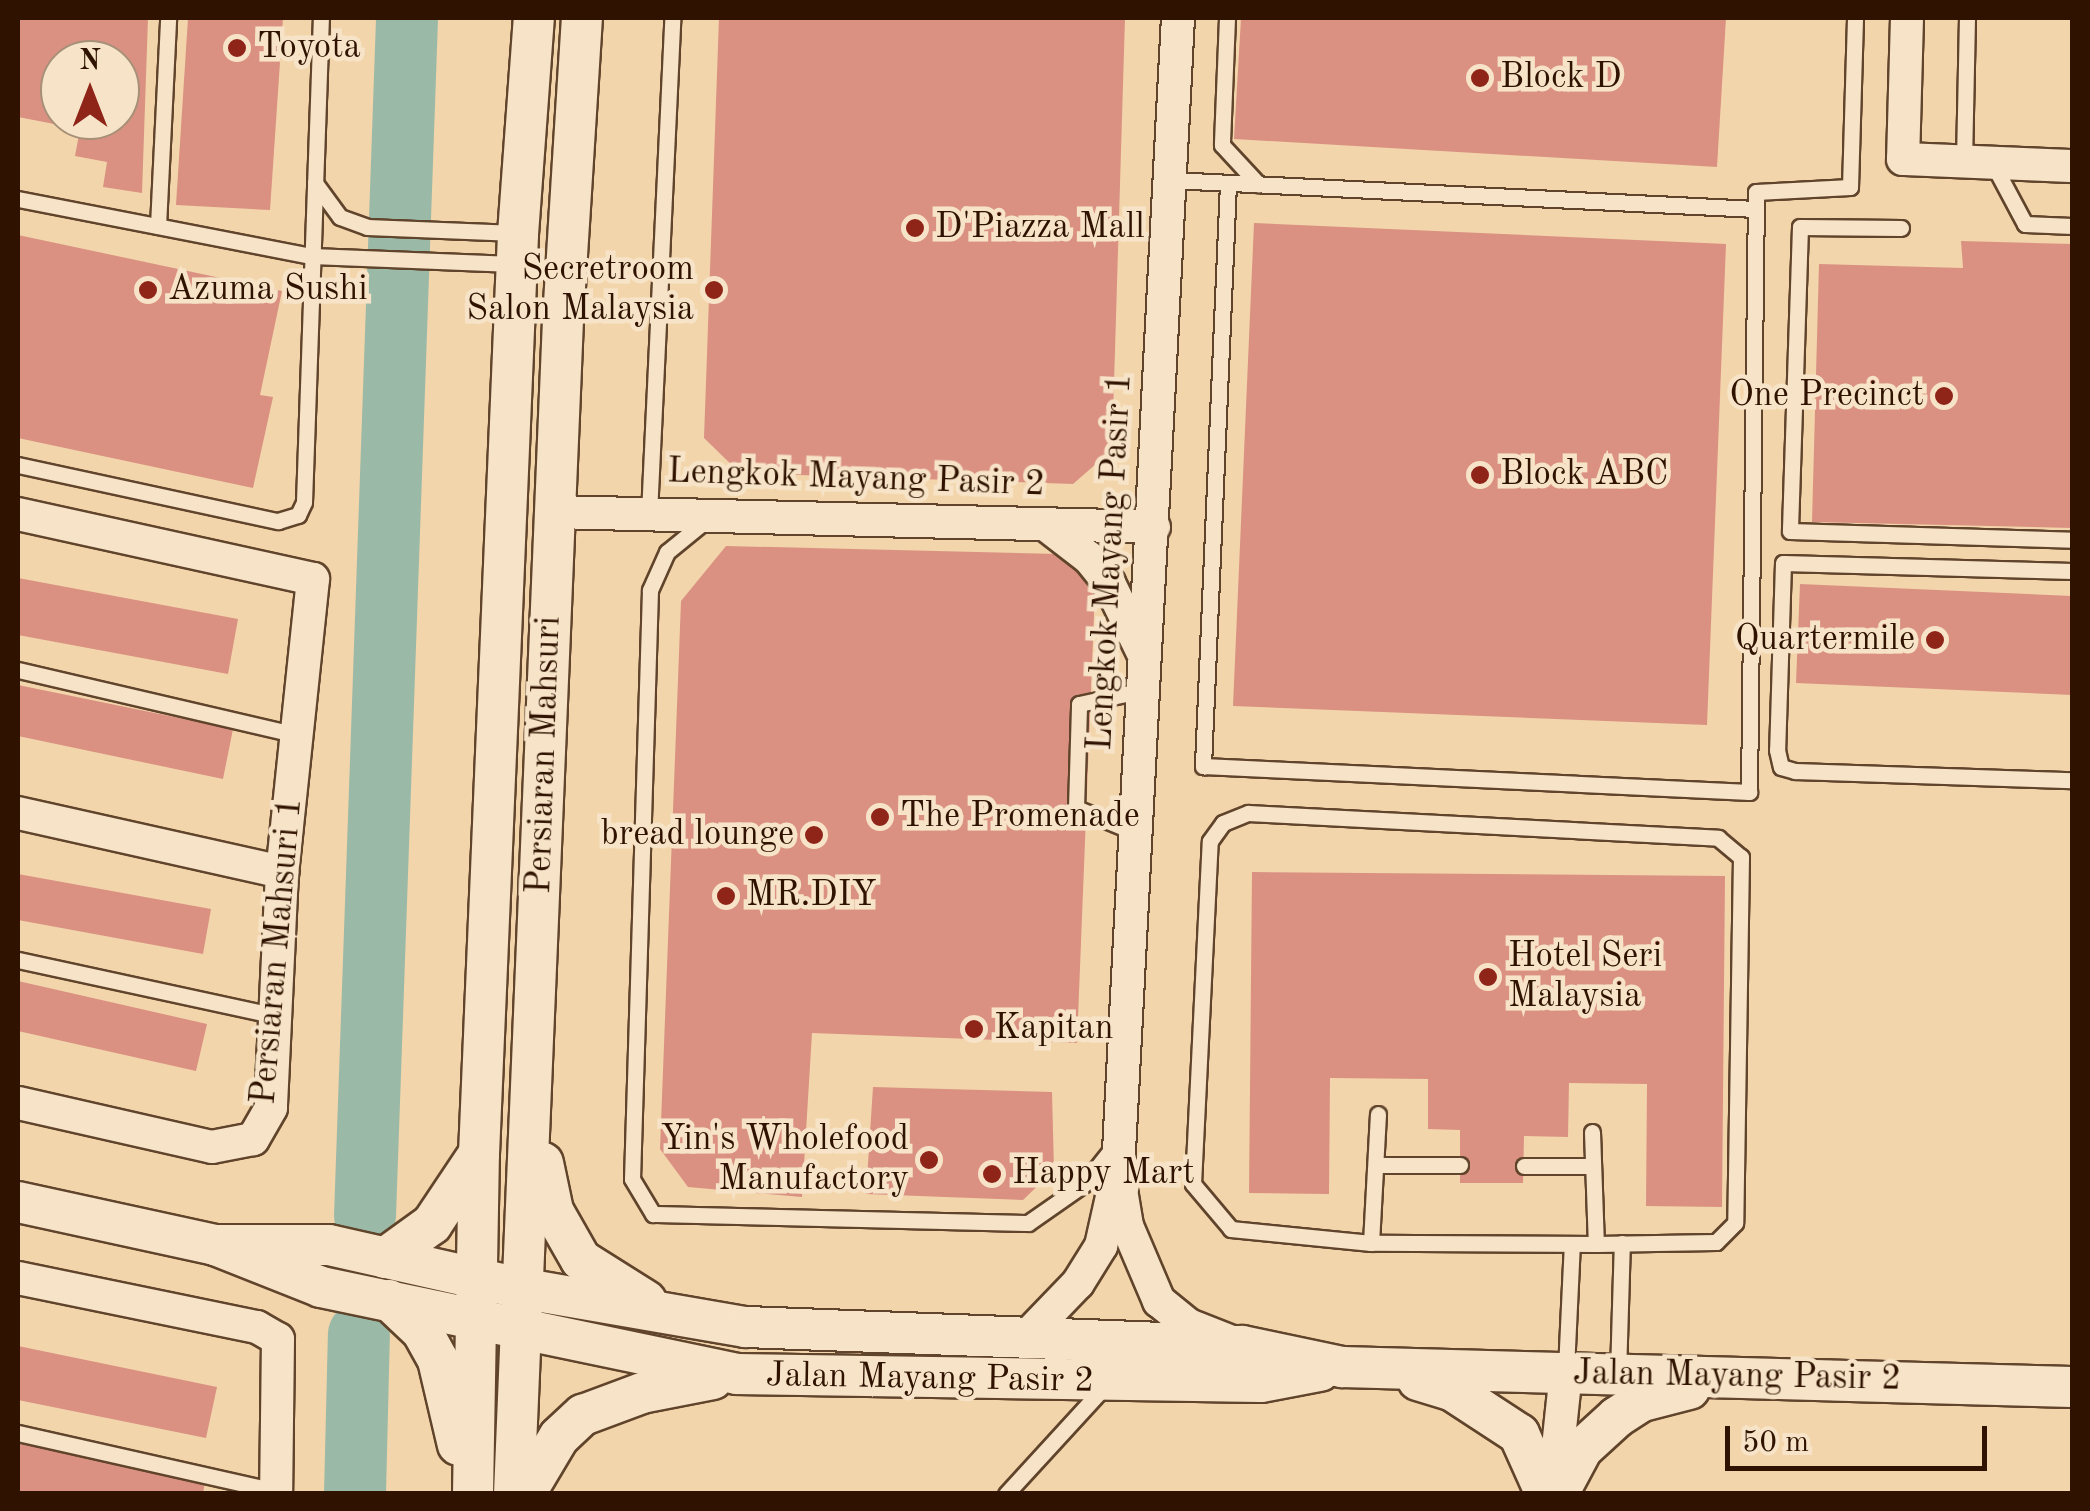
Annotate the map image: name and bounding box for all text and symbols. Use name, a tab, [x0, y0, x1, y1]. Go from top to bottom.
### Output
place label: Toyota	[257, 27, 361, 69]
marker: Toyota	[226, 37, 248, 59]
north arrow	[40, 40, 140, 140]
text: N	[79, 48, 101, 76]
place label: Block D	[1500, 57, 1622, 99]
marker: Block D	[1469, 67, 1491, 89]
place label: D'Piazza Mall	[935, 207, 1145, 249]
marker: D'Piazza Mall	[904, 217, 926, 239]
place label: Secretroom Salon Malaysia	[466, 249, 694, 331]
place label: Azuma Sushi	[168, 269, 368, 311]
marker: Azuma Sushi	[137, 279, 159, 301]
marker: Secretroom Salon Malaysia	[703, 279, 725, 301]
street label: Lengkok Mayang Pasir 1	[1080, 372, 1142, 752]
place label: One Precinct	[1729, 375, 1924, 417]
marker: One Precinct	[1933, 385, 1955, 407]
street label: Lengkok Mayang Pasir 2	[666, 451, 1046, 507]
place label: Block ABC	[1500, 454, 1669, 496]
marker: Block ABC	[1469, 464, 1491, 486]
street label: Persiaran Mahsuri	[519, 615, 571, 895]
place label: Quartermile	[1735, 619, 1915, 661]
marker: Quartermile	[1924, 629, 1946, 651]
street label: Persiaran Mahsuri 1	[244, 796, 312, 1106]
place label: The Promenade	[900, 796, 1140, 838]
marker: The Promenade	[869, 806, 891, 828]
place label: bread lounge	[601, 814, 794, 856]
marker: bread lounge	[803, 824, 825, 846]
place label: MR.DIY	[746, 875, 877, 917]
marker: MR.DIY	[715, 885, 737, 907]
place label: Hotel Seri Malaysia	[1508, 936, 1662, 1018]
marker: Hotel Seri Malaysia	[1477, 966, 1499, 988]
place label: Kapitan	[994, 1008, 1114, 1050]
marker: Kapitan	[963, 1018, 985, 1040]
place label: Yin's Wholefood Manufactory	[660, 1119, 909, 1201]
marker: Yin's Wholefood Manufactory	[918, 1149, 940, 1171]
place label: Happy Mart	[1012, 1153, 1195, 1195]
marker: Happy Mart	[981, 1163, 1003, 1185]
street label: Jalan Mayang Pasir 2	[1572, 1353, 1902, 1401]
street label: Jalan Mayang Pasir 2	[765, 1355, 1095, 1403]
scale bar	[1730, 1406, 1992, 1468]
text: 50 m	[1742, 1428, 1809, 1458]

